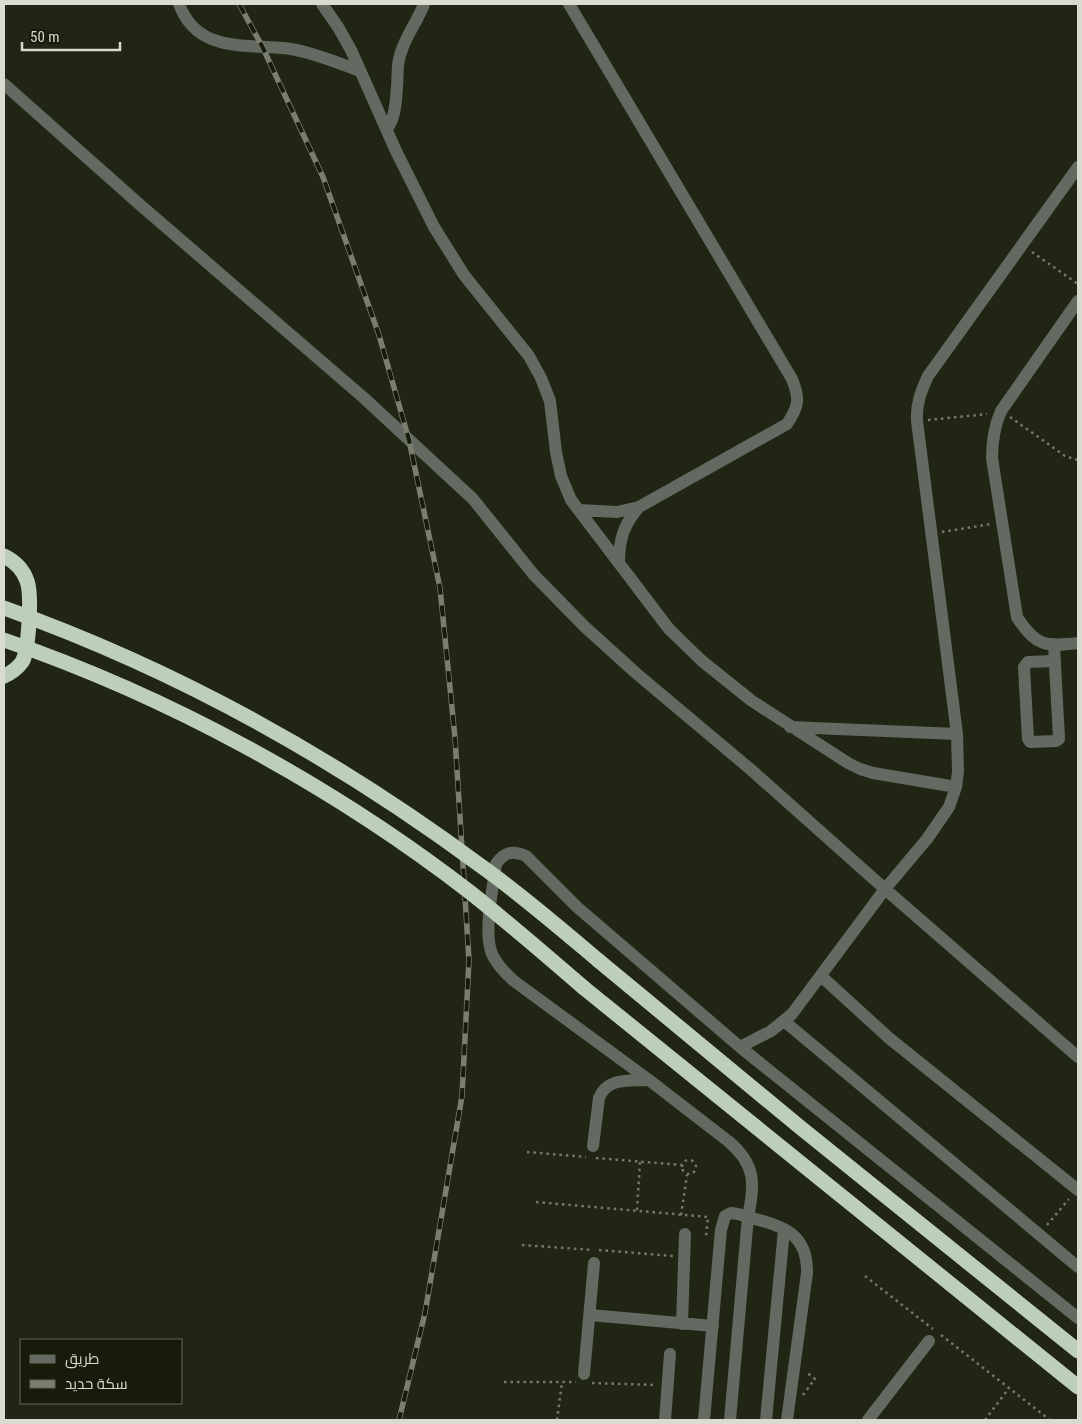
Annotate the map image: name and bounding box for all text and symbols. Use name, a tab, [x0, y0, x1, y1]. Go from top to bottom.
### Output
scale bar	[22, 20, 120, 52]
text: 50 m	[30, 28, 60, 46]
legend	[20, 1339, 182, 1404]
text: طريق	[65, 1350, 99, 1369]
text: سكة حديد	[65, 1375, 128, 1393]

